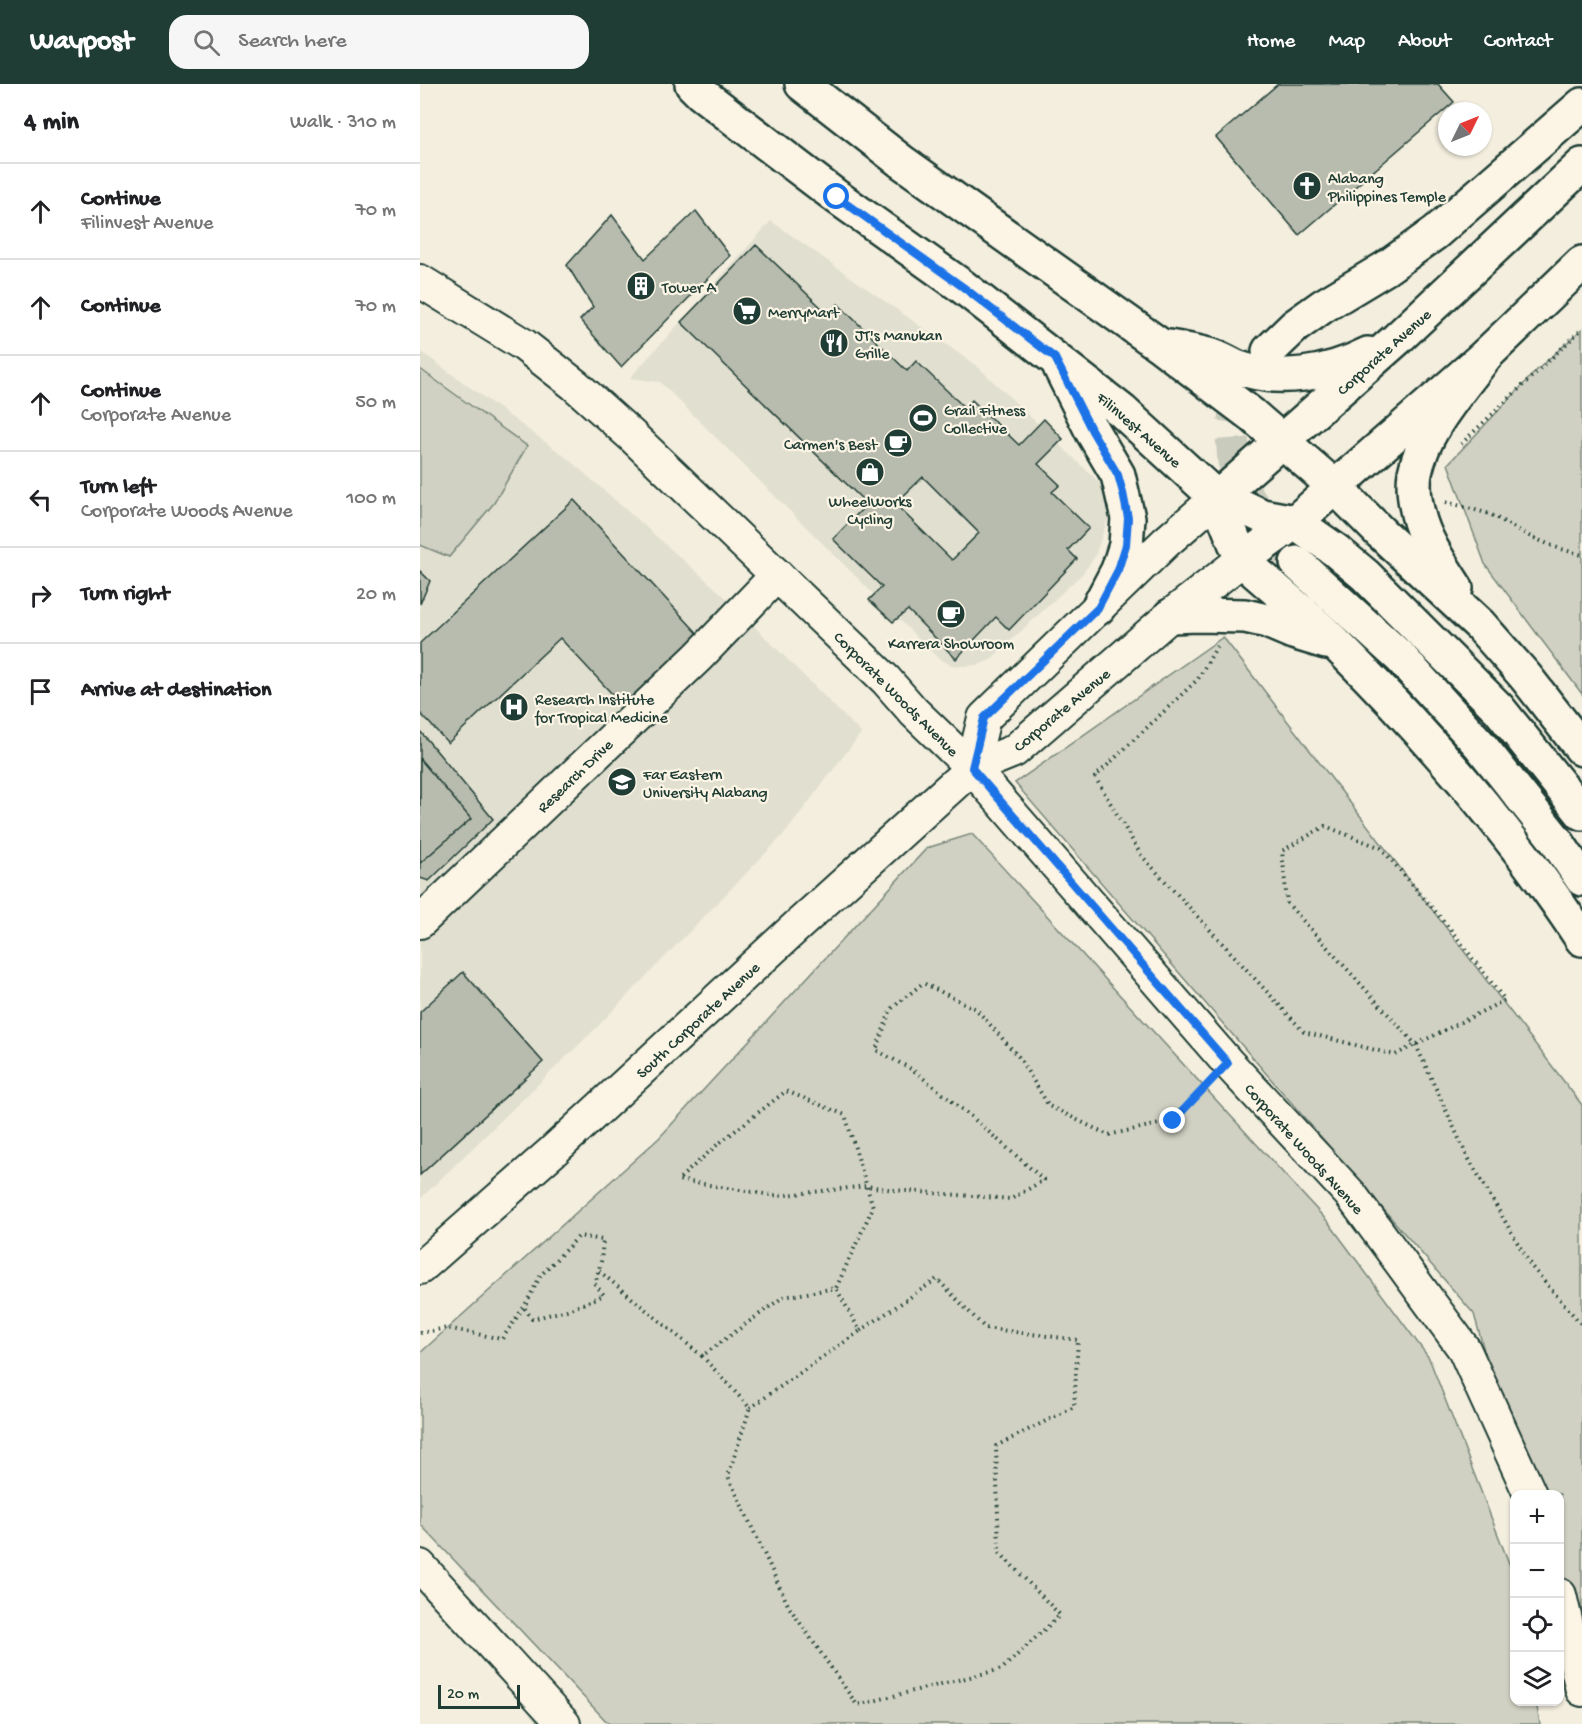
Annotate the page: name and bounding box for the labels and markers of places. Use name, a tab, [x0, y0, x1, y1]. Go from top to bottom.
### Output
church icon: Alabang Philippines Temple	[1291, 170, 1323, 202]
place label: Alabang Philippines Temple	[1327, 171, 1447, 208]
building icon: Tower A	[625, 270, 657, 302]
place label: Tower A	[661, 280, 718, 299]
supermarket icon: MerryMart	[731, 295, 763, 327]
place label: MerryMart	[768, 305, 840, 324]
restaurant icon: JT's Manukan Grille	[818, 327, 850, 359]
place label: JT's Manukan Grille	[855, 328, 942, 365]
sports icon: Grail Fitness Collective	[907, 402, 939, 434]
place label: Grail Fitness Collective	[944, 403, 1026, 440]
cafe icon: Carmen's Best	[882, 427, 914, 459]
place label: Carmen's Best	[784, 437, 878, 456]
shop icon: WheelWorks Cycling	[854, 456, 886, 488]
place label: WheelWorks Cycling	[829, 494, 913, 531]
cafe icon: Karrera Showroom	[935, 598, 967, 630]
place label: Karrera Showroom	[888, 636, 1015, 655]
hospital icon: Research Institute for Tropical Medicine	[498, 691, 530, 723]
place label: Research Institute for Tropical Medicine	[534, 692, 668, 729]
school or university icon: Far Eastern University Alabang	[606, 766, 638, 798]
place label: Far Eastern University Alabang	[642, 767, 768, 804]

